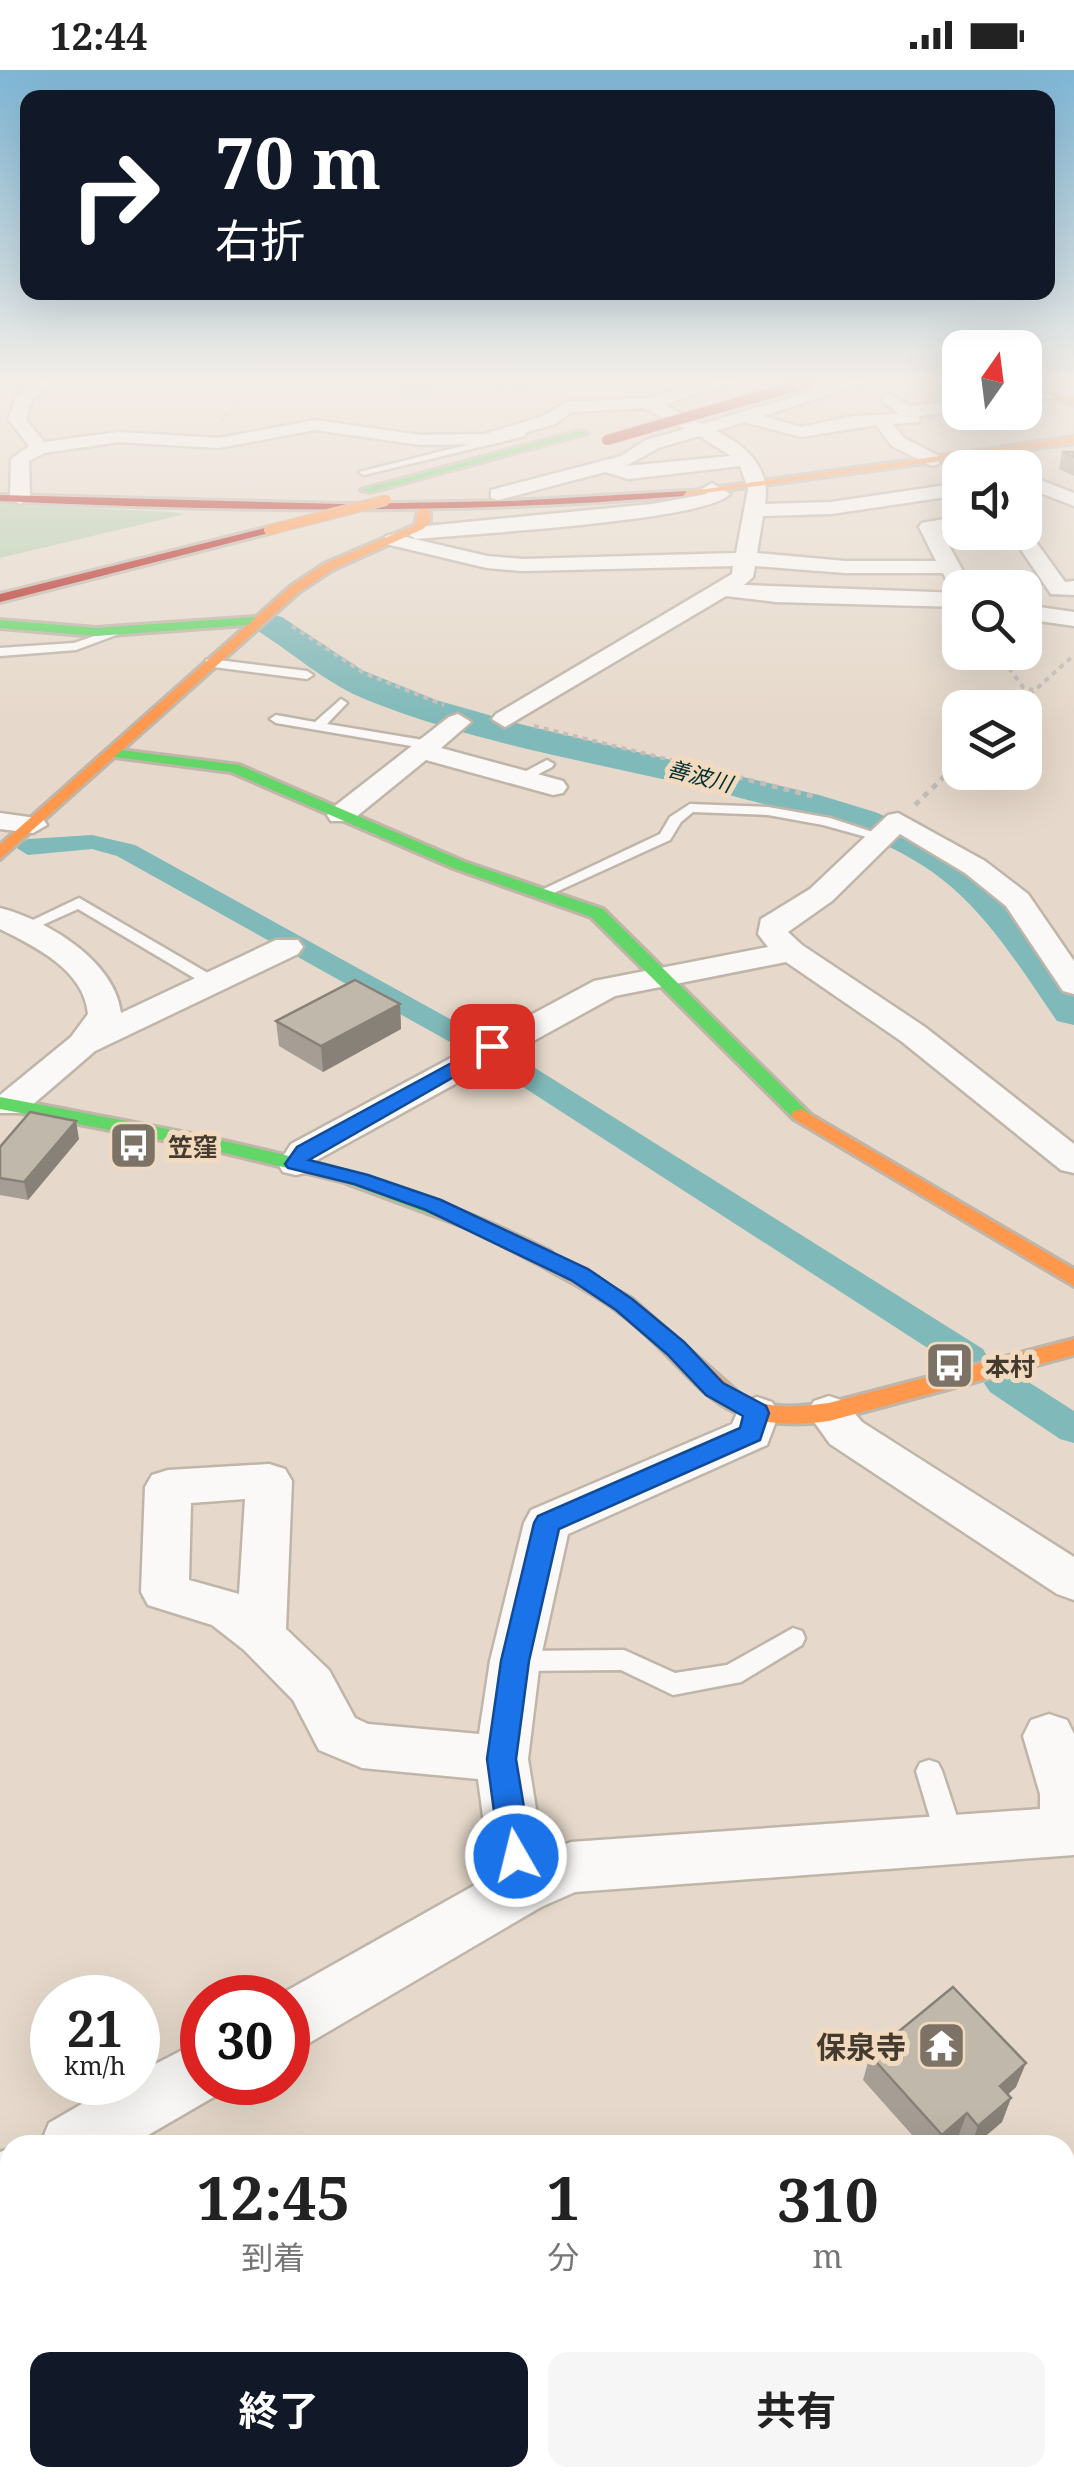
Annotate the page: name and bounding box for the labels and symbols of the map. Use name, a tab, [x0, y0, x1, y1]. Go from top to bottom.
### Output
north arrow	[942, 330, 1042, 430]
water label: 善波川	[664, 752, 738, 799]
pin	[450, 1004, 535, 1089]
bus stop icon: 笠窪	[107, 1120, 159, 1172]
place label: 笠窪	[168, 1129, 218, 1163]
bus stop icon: 本村	[924, 1340, 976, 1392]
place label: 本村	[985, 1349, 1035, 1383]
position arrow	[464, 1804, 568, 1908]
speed limit sign: 30	[180, 1975, 310, 2105]
temple icon: 保泉寺	[915, 2020, 967, 2072]
place label: 保泉寺	[816, 2026, 906, 2067]

